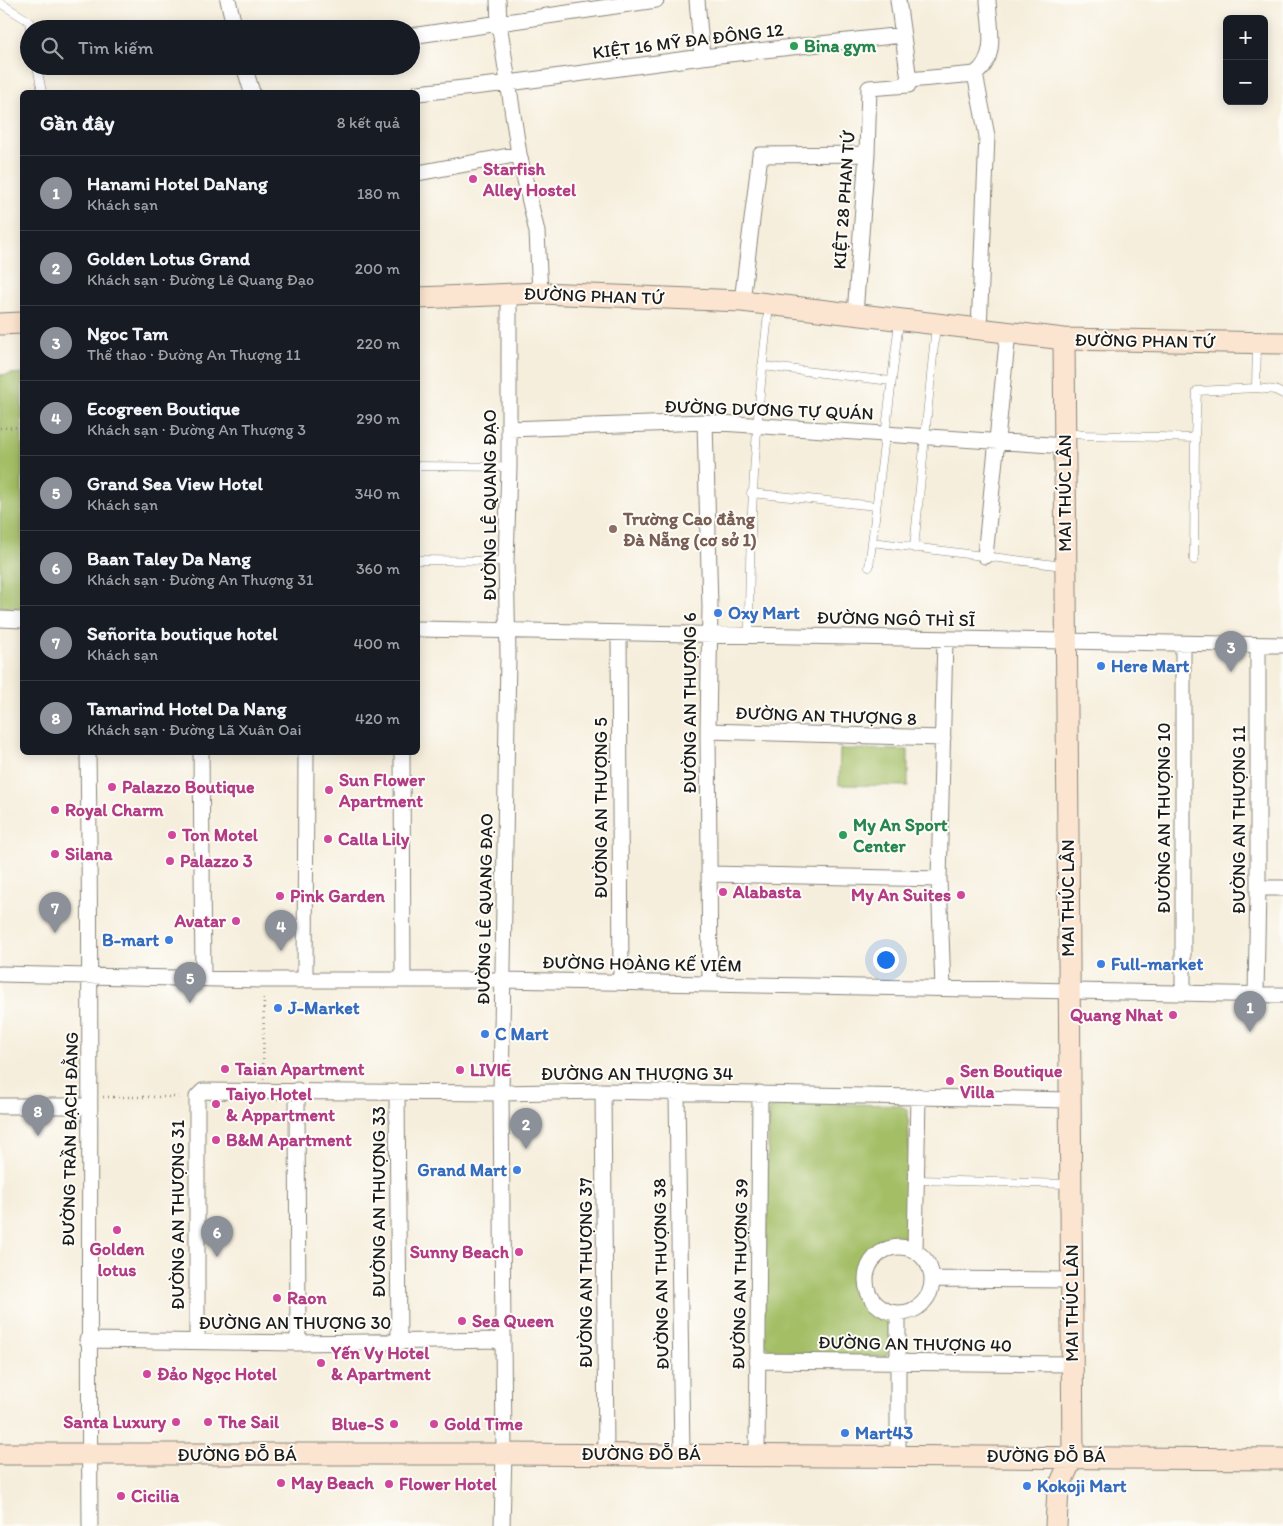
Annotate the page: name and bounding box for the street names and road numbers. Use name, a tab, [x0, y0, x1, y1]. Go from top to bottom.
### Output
street label: KIỆT 16 MỸ ĐA ĐÔNG 12	[591, 18, 785, 64]
street label: KIỆT 28 PHAN TỨ	[828, 129, 860, 270]
street label: ĐƯỜNG PHAN TỨ	[523, 283, 666, 309]
street label: ĐƯỜNG PHAN TỨ	[1074, 329, 1217, 353]
street label: ĐƯỜNG DƯƠNG TỰ QUÁN	[664, 395, 874, 425]
street label: ĐƯỜNG LÊ QUANG ĐẠO	[479, 409, 501, 601]
street label: MAI THÚC LÂN	[1054, 434, 1076, 552]
street label: ĐƯỜNG NGÔ THÌ SĨ	[816, 607, 976, 631]
street label: ĐƯỜNG AN THƯỢNG 6	[679, 612, 701, 794]
street label: ĐƯỜNG AN THƯỢNG 8	[735, 702, 917, 730]
street label: ĐƯỜNG AN THƯỢNG 5	[590, 717, 612, 899]
street label: ĐƯỜNG AN THƯỢNG 10	[1153, 722, 1175, 914]
street label: ĐƯỜNG AN THƯỢNG 11	[1228, 726, 1250, 914]
street label: ĐƯỜNG LÊ QUANG ĐẠO	[472, 813, 498, 1005]
street label: MAI THÚC LÂN	[1057, 839, 1079, 957]
street label: ĐƯỜNG HOÀNG KẾ VIÊM	[542, 951, 742, 977]
street label: ĐƯỜNG TRẦN BẠCH ĐẰNG	[57, 1031, 83, 1247]
street label: ĐƯỜNG AN THƯỢNG 34	[541, 1063, 733, 1085]
street label: ĐƯỜNG AN THƯỢNG 33	[368, 1106, 390, 1298]
street label: ĐƯỜNG AN THƯỢNG 31	[167, 1120, 189, 1310]
street label: ĐƯỜNG AN THƯỢNG 37	[575, 1178, 597, 1368]
street label: ĐƯỜNG AN THƯỢNG 38	[648, 1178, 674, 1370]
street label: ĐƯỜNG AN THƯỢNG 39	[727, 1178, 753, 1370]
street label: MAI THÚC LÂN	[1061, 1244, 1083, 1362]
street label: ĐƯỜNG AN THƯỢNG 30	[199, 1312, 391, 1334]
street label: ĐƯỜNG AN THƯỢNG 40	[818, 1331, 1012, 1357]
street label: ĐƯỜNG ĐỖ BÁ	[581, 1442, 701, 1465]
street label: ĐƯỜNG ĐỖ BÁ	[177, 1443, 297, 1466]
street label: ĐƯỜNG ĐỖ BÁ	[986, 1444, 1106, 1467]

